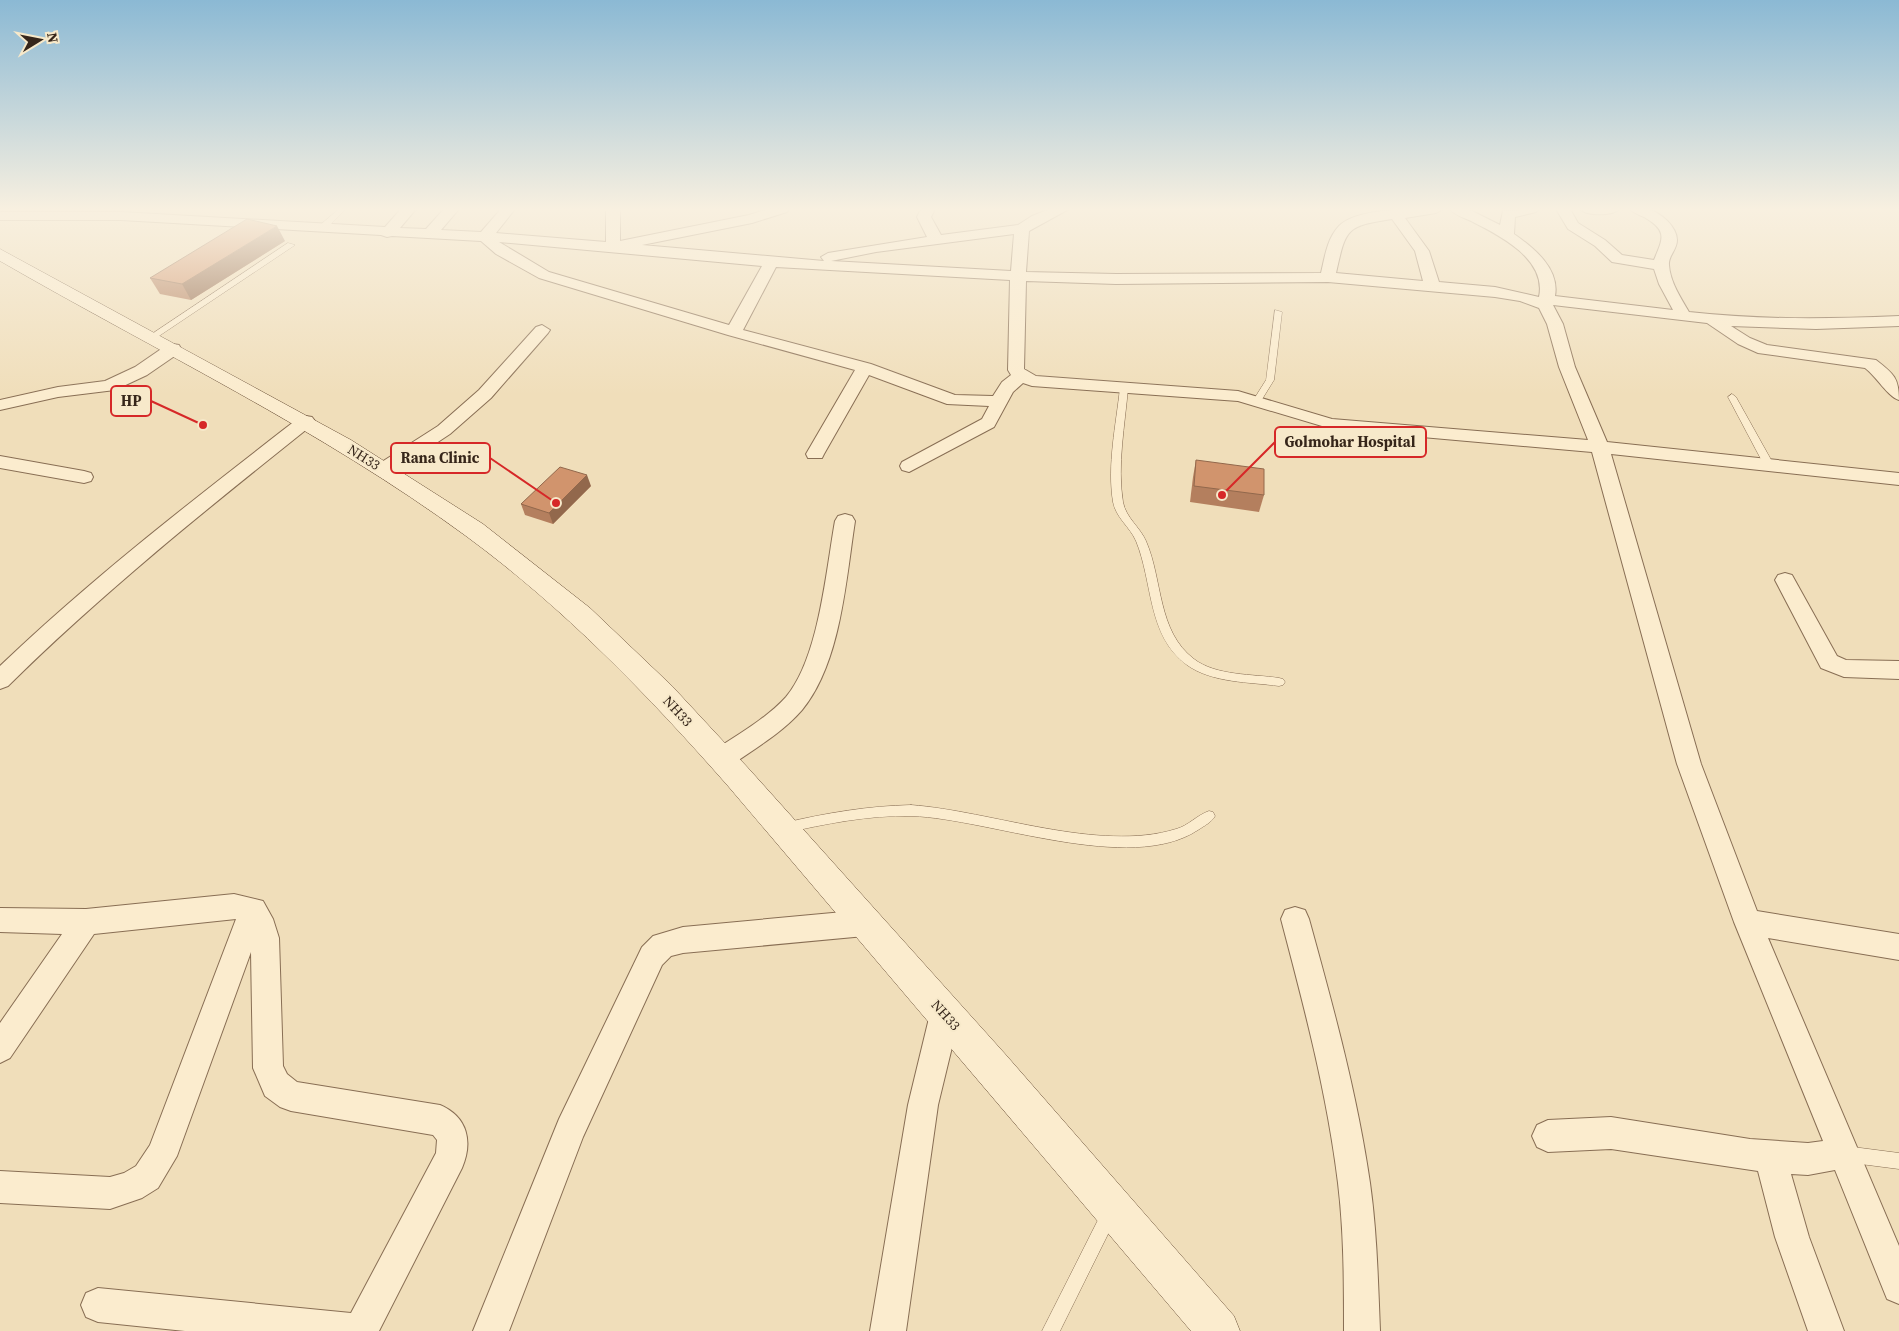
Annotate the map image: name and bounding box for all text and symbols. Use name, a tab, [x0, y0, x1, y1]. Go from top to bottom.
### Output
north arrow	[15, 15, 65, 65]
text: N	[42, 31, 64, 45]
callout: HP	[111, 386, 151, 416]
text: HP	[121, 390, 141, 411]
callout: Golmohar Hospital	[1275, 427, 1426, 457]
text: Golmohar Hospital	[1284, 431, 1416, 452]
street label: NH33	[344, 439, 384, 475]
callout: Rana Clinic	[391, 443, 490, 473]
text: Rana Clinic	[401, 447, 480, 468]
street label: NH33	[659, 691, 697, 731]
street label: NH33	[927, 995, 965, 1035]

